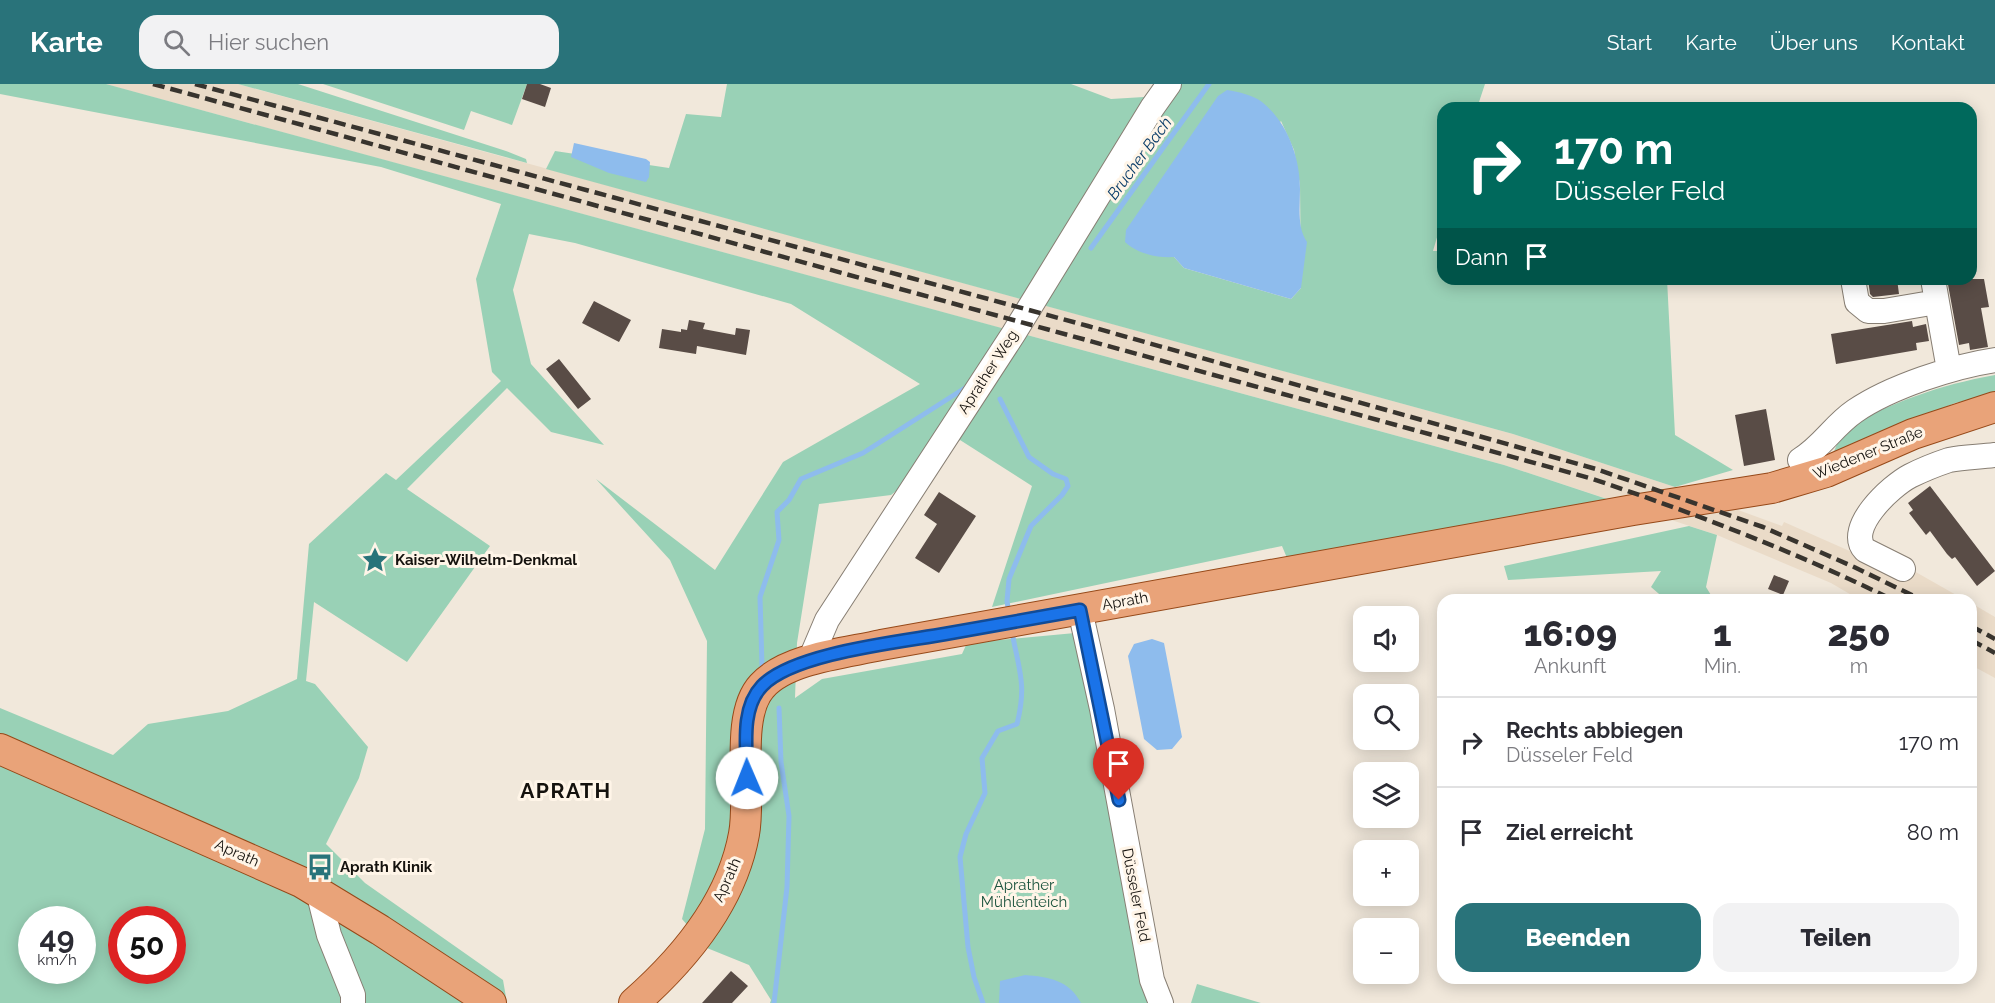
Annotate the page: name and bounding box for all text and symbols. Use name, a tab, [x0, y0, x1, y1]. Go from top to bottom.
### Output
search box	[139, 15, 559, 69]
text: Karte	[30, 26, 103, 59]
icon: search	[160, 26, 193, 59]
text: Hier suchen	[208, 29, 329, 55]
text: Start	[1607, 30, 1652, 55]
text: Karte	[1685, 30, 1737, 55]
text: Über uns	[1770, 30, 1858, 55]
text: Kontakt	[1891, 30, 1965, 55]
water label: Brucher Bach	[1103, 113, 1176, 203]
text: 170 m	[1554, 125, 1673, 174]
icon: right	[1455, 126, 1533, 204]
text: Düsseler Feld	[1554, 175, 1725, 206]
icon: arrive	[1520, 240, 1553, 273]
text: Dann	[1455, 244, 1508, 270]
street label: Aprather Weg	[954, 327, 1022, 417]
street label: Wiedener Straße	[1811, 423, 1926, 483]
place icon: Kaiser-Wilhelm-Denkmal	[360, 545, 390, 575]
place label: Kaiser-Wilhelm-Denkmal	[395, 551, 577, 569]
street label: Aprath	[1101, 588, 1149, 614]
map controls	[1353, 606, 1419, 984]
button: sound	[1353, 606, 1419, 672]
text: 16:09	[1523, 612, 1617, 654]
text: 1	[1713, 612, 1732, 654]
text: 250	[1827, 612, 1891, 654]
text: Ankunft	[1534, 654, 1607, 678]
text: Min.	[1704, 654, 1741, 678]
text: m	[1850, 654, 1868, 678]
button: search	[1353, 684, 1419, 750]
text: Rechts abbiegen	[1506, 717, 1683, 743]
icon: right	[1455, 726, 1488, 759]
text: 170 m	[1899, 729, 1959, 755]
pin	[1093, 738, 1144, 800]
text: Düsseler Feld	[1506, 743, 1633, 767]
position arrow	[715, 746, 779, 810]
icon: arrive	[1102, 747, 1135, 780]
button: layers	[1353, 762, 1419, 828]
district label: APRATH	[520, 778, 612, 803]
icon: arrive	[1455, 816, 1488, 849]
text: Ziel erreicht	[1506, 819, 1633, 845]
text: 80 m	[1907, 819, 1959, 845]
street label: Aprath	[212, 835, 262, 871]
button: +	[1353, 840, 1419, 906]
street label: Düsseler Feld	[1118, 847, 1154, 943]
bus stop icon: Aprath Klinik	[305, 852, 335, 882]
street label: Aprath	[709, 855, 745, 905]
place label: Aprath Klinik	[340, 858, 433, 876]
park label: Aprather Mühlenteich	[981, 876, 1067, 911]
button: Beenden	[1455, 903, 1701, 972]
button: Teilen	[1713, 903, 1959, 972]
speed limit sign: 50	[108, 906, 186, 984]
button: −	[1353, 918, 1419, 984]
text: 49	[40, 920, 74, 955]
text: km/h	[37, 951, 77, 969]

